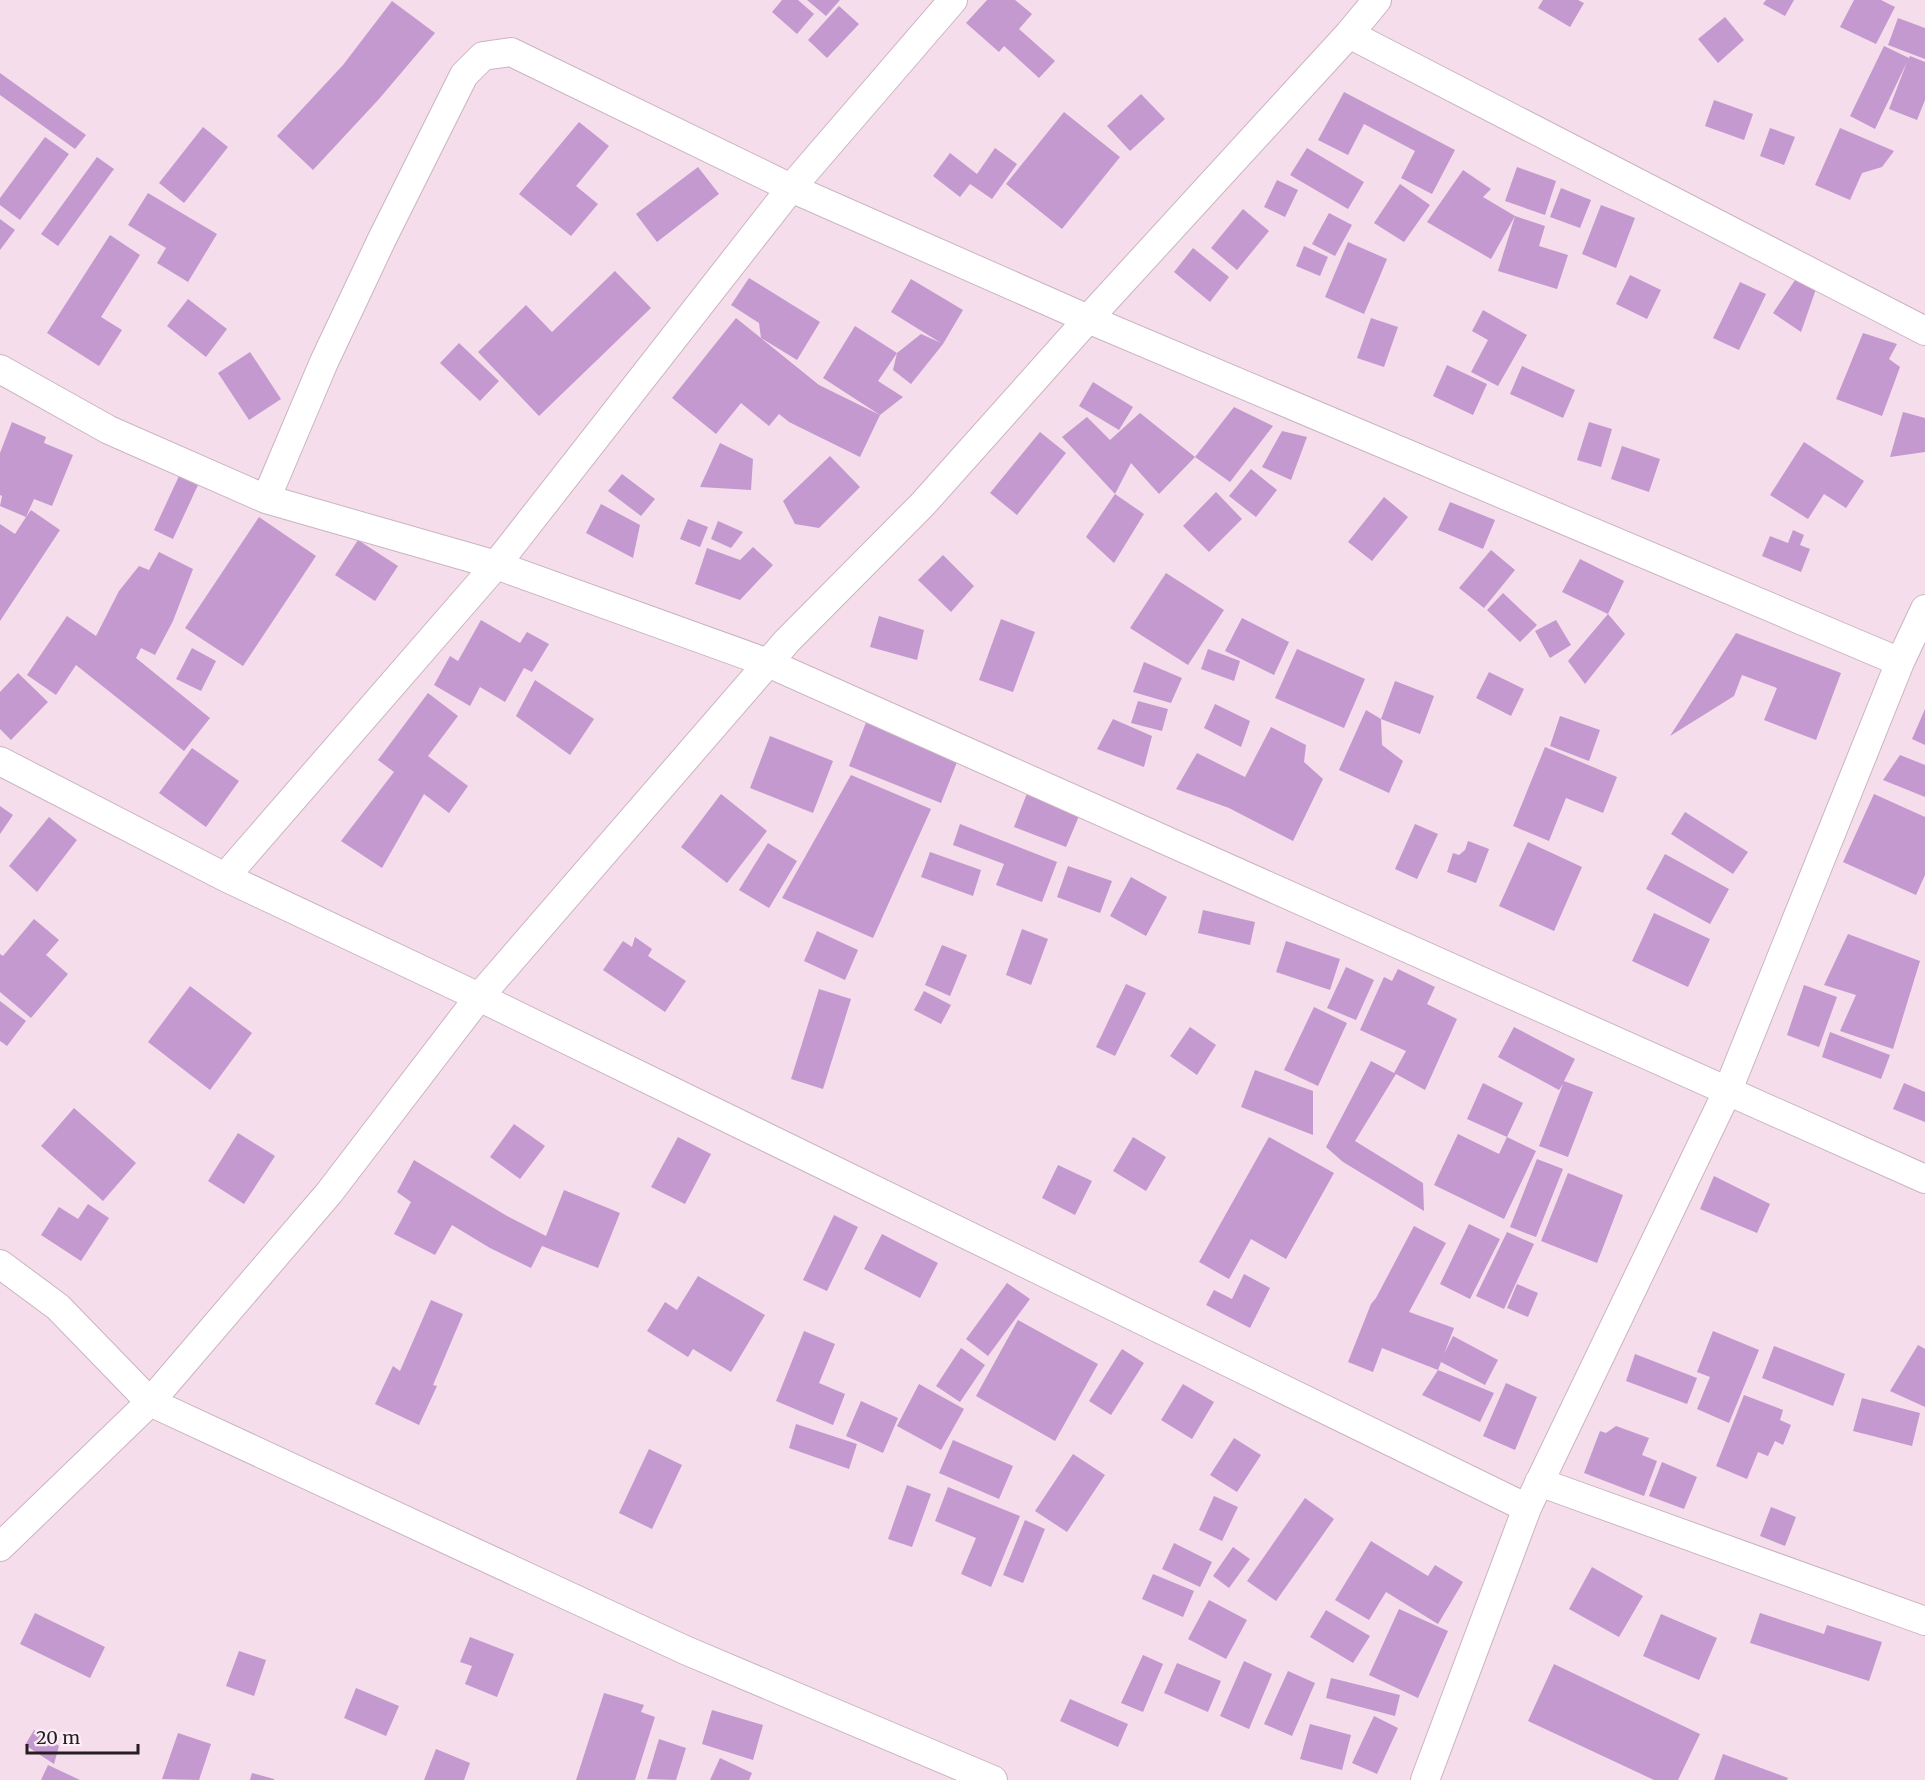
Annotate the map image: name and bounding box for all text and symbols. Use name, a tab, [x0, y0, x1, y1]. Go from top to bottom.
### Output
scale bar	[27, 1717, 138, 1755]
text: 20 m	[36, 1726, 80, 1749]

